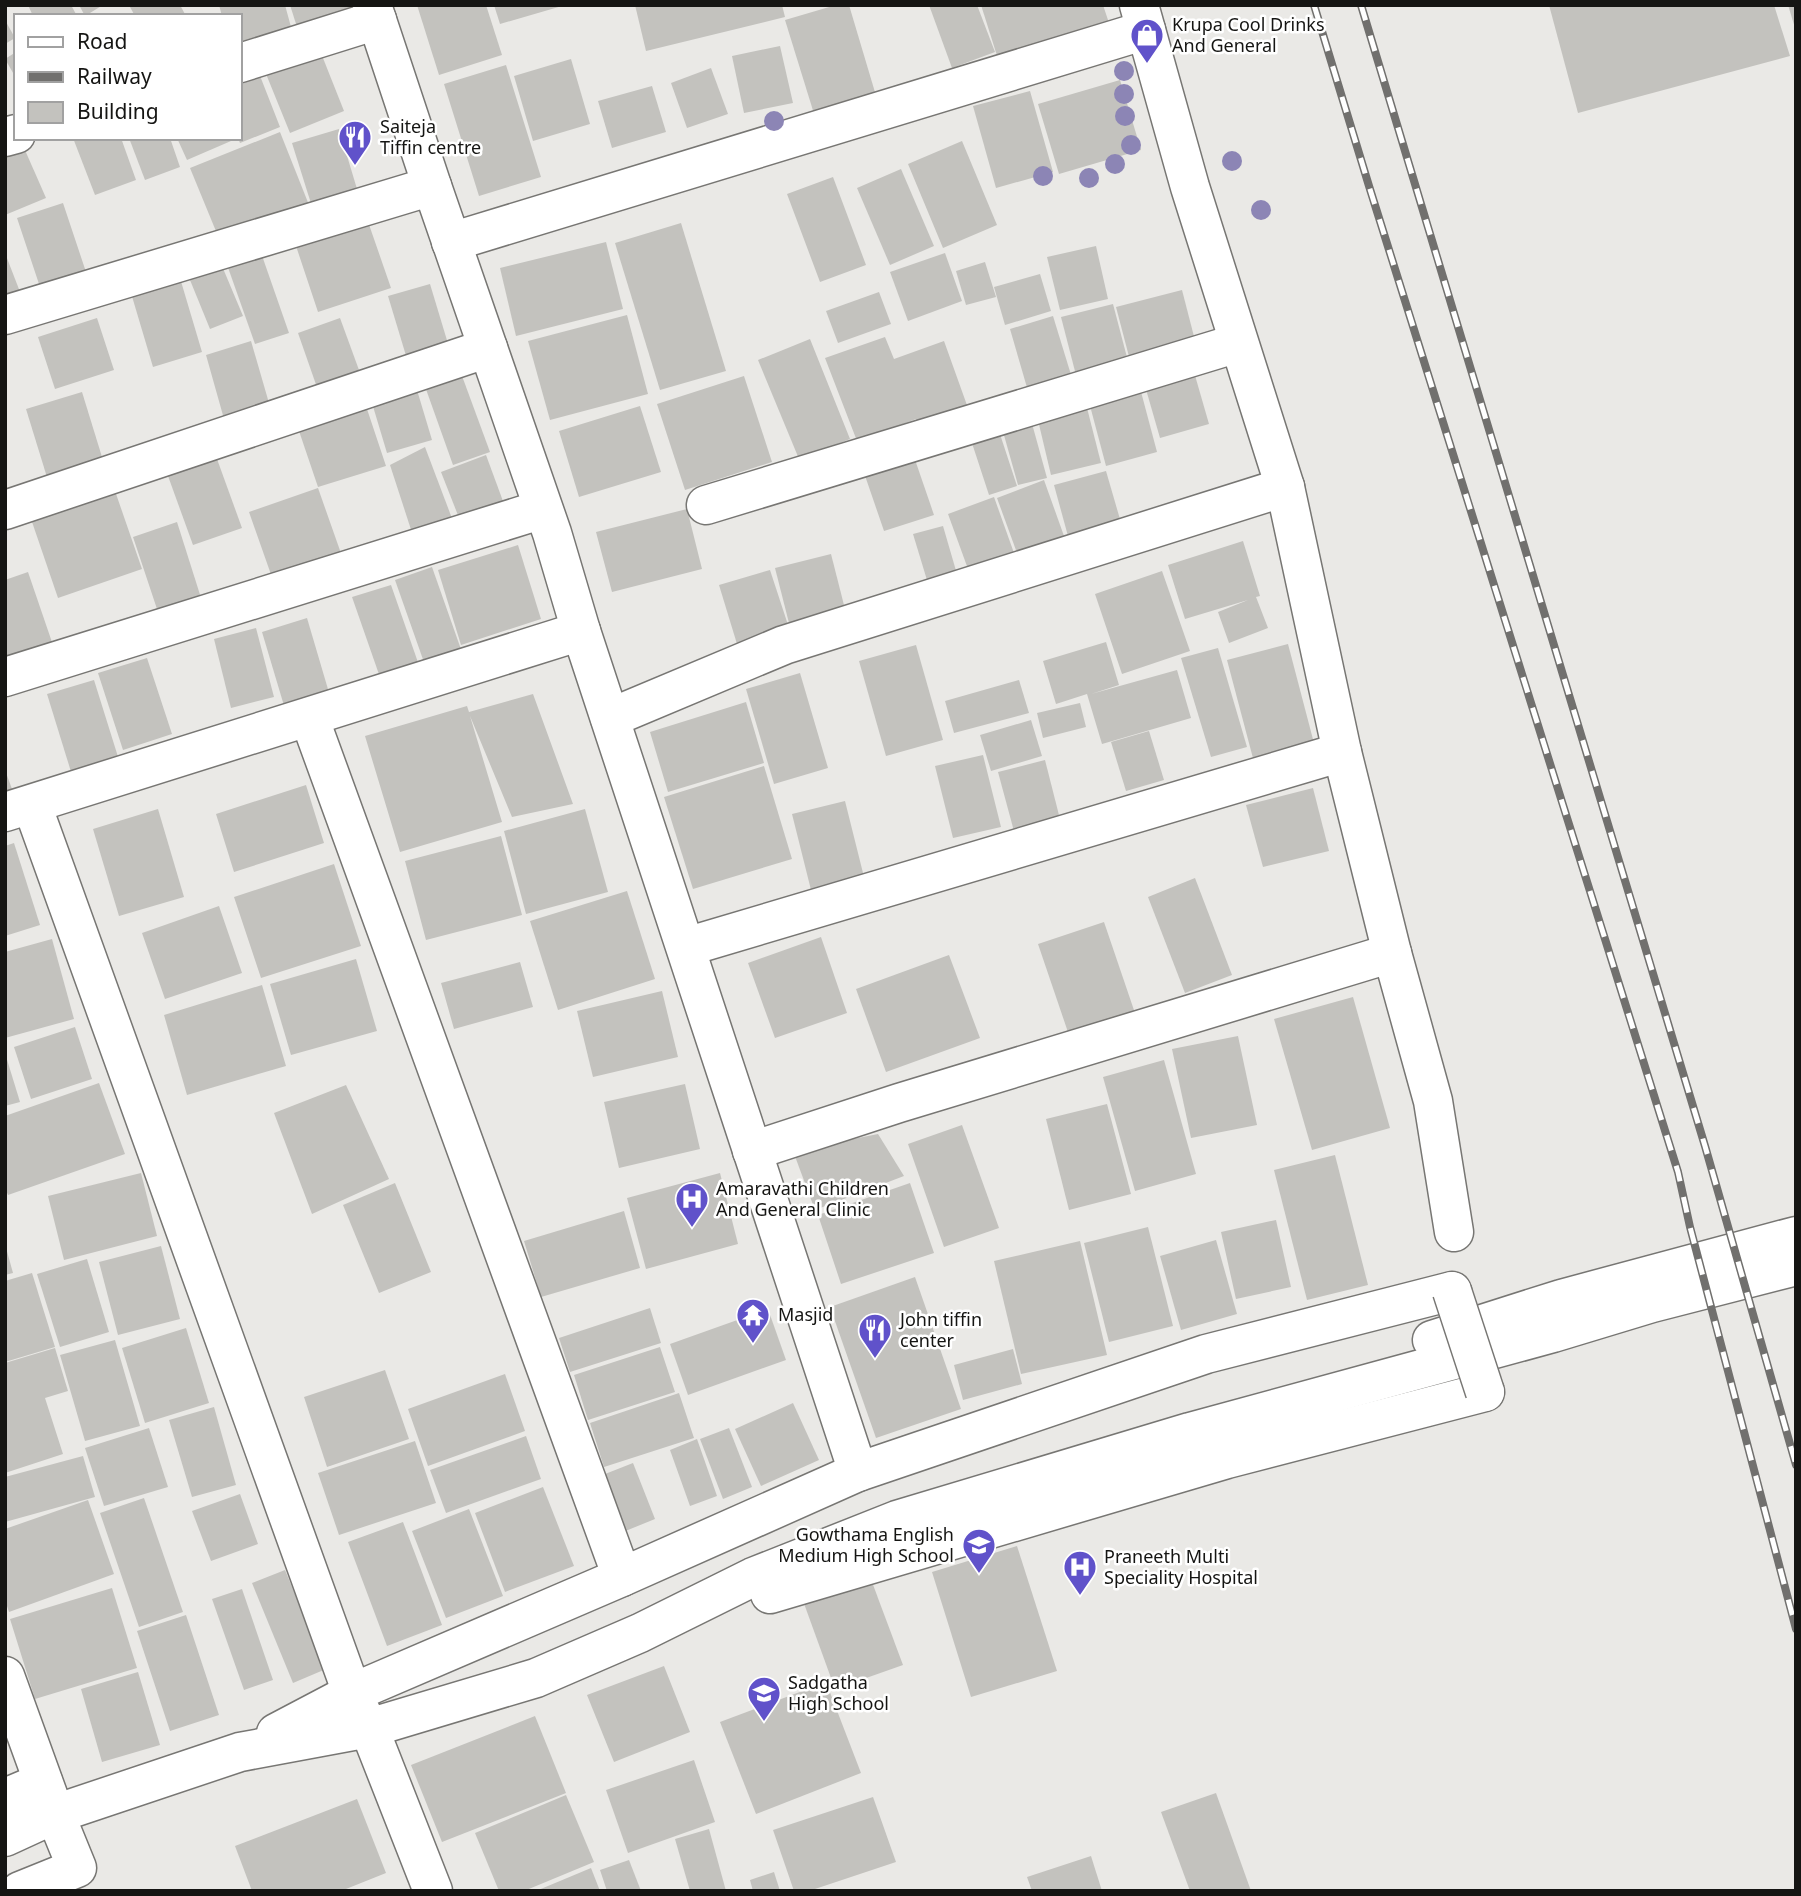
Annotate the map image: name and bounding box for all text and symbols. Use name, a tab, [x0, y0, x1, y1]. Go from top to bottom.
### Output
place label: Krupa Cool Drinks And General	[1172, 12, 1325, 57]
legend	[14, 14, 242, 140]
shop icon: Krupa Cool Drinks And General	[1128, 16, 1166, 65]
text: Road	[77, 27, 127, 55]
text: Railway	[77, 62, 152, 90]
text: Building	[77, 97, 159, 125]
place label: Saiteja Tiffin centre	[380, 114, 481, 159]
restaurant icon: Saiteja Tiffin centre	[336, 118, 374, 167]
place label: Amaravathi Children And General Clinic	[716, 1176, 889, 1221]
hospital icon: Amaravathi Children And General Clinic	[673, 1180, 711, 1229]
temple icon: Masjid	[734, 1296, 772, 1345]
place label: Masjid	[778, 1302, 833, 1326]
place label: John tiffin center	[898, 1307, 982, 1352]
restaurant icon: John tiffin center	[856, 1311, 894, 1360]
place label: Gowthama English Medium High School	[778, 1522, 954, 1567]
school or university icon: Gowthama English Medium High School	[960, 1526, 998, 1575]
place label: Praneeth Multi Speciality Hospital	[1104, 1544, 1258, 1589]
hospital icon: Praneeth Multi Speciality Hospital	[1061, 1548, 1099, 1597]
place label: Sadgatha High School	[788, 1670, 889, 1715]
school or university icon: Sadgatha High School	[745, 1674, 783, 1723]

